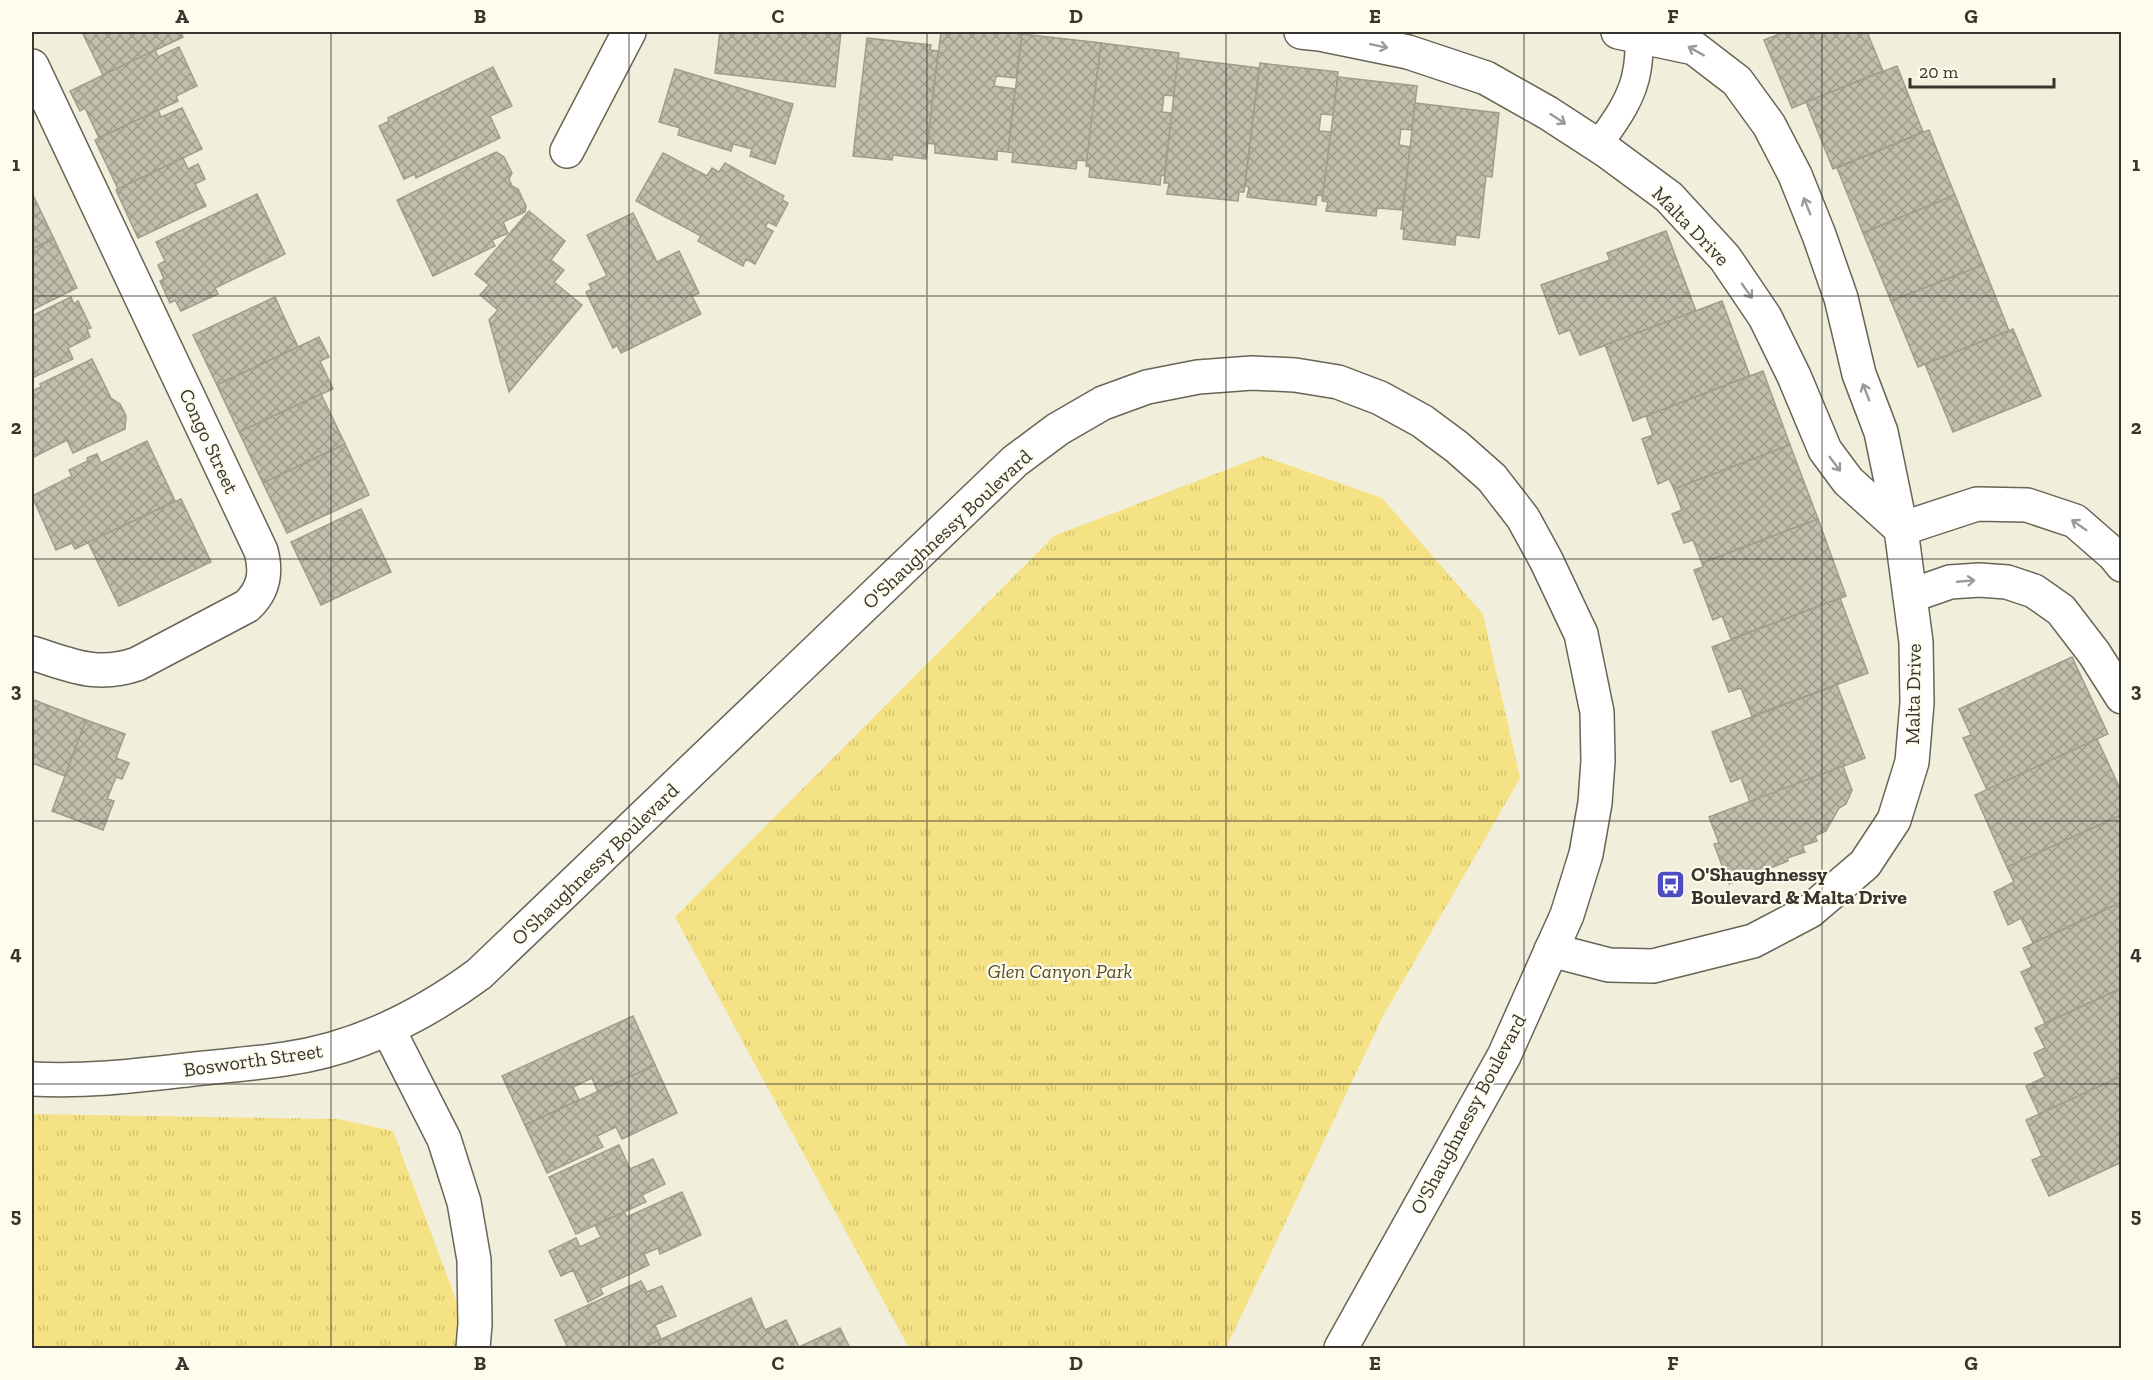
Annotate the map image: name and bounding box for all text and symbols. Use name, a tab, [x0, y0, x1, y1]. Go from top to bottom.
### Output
text: A	[175, 4, 189, 28]
text: B	[474, 4, 486, 28]
text: C	[772, 4, 785, 28]
text: D	[1069, 4, 1083, 28]
text: E	[1369, 4, 1381, 28]
text: F	[1667, 4, 1679, 28]
text: G	[1964, 4, 1978, 28]
one-way arrow	[1369, 41, 1388, 52]
one-way arrow	[1688, 45, 1705, 57]
scale bar	[1910, 51, 2054, 89]
text: 20 m	[1919, 61, 1959, 83]
one-way arrow	[1549, 113, 1566, 125]
text: 1	[12, 152, 20, 176]
text: 1	[2132, 152, 2140, 176]
street label: Malta Drive	[1647, 181, 1735, 271]
one-way arrow	[1801, 197, 1812, 216]
one-way arrow	[1741, 282, 1753, 299]
one-way arrow	[1859, 383, 1870, 401]
street label: Congo Street	[174, 385, 244, 498]
text: 2	[11, 415, 22, 439]
text: 2	[2131, 415, 2142, 439]
street label: O'Shaughnessy Boulevard	[857, 444, 1037, 614]
one-way arrow	[1829, 456, 1842, 472]
one-way arrow	[2071, 519, 2087, 531]
one-way arrow	[1955, 575, 1975, 586]
street label: Malta Drive	[1900, 643, 1926, 745]
text: 3	[11, 678, 22, 702]
text: 3	[2131, 678, 2142, 702]
street label: O'Shaughnessy Boulevard	[506, 778, 684, 950]
place label: O'Shaughnessy Boulevard & Malta Drive	[1691, 862, 1907, 909]
bus stop icon: O'Shaughnessy Boulevard & Malta Drive	[1654, 869, 1686, 901]
text: 4	[10, 941, 22, 965]
text: 4	[2130, 941, 2142, 965]
park label: Glen Canyon Park	[988, 959, 1133, 983]
street label: O'Shaughnessy Boulevard	[1405, 1010, 1531, 1218]
street label: Bosworth Street	[182, 1038, 325, 1082]
text: 5	[11, 1203, 21, 1227]
text: 5	[2131, 1203, 2141, 1227]
text: A	[175, 1351, 189, 1375]
text: B	[474, 1351, 486, 1375]
text: C	[772, 1351, 785, 1375]
text: D	[1069, 1351, 1083, 1375]
text: E	[1369, 1351, 1381, 1375]
text: F	[1667, 1351, 1679, 1375]
text: G	[1964, 1351, 1978, 1375]

